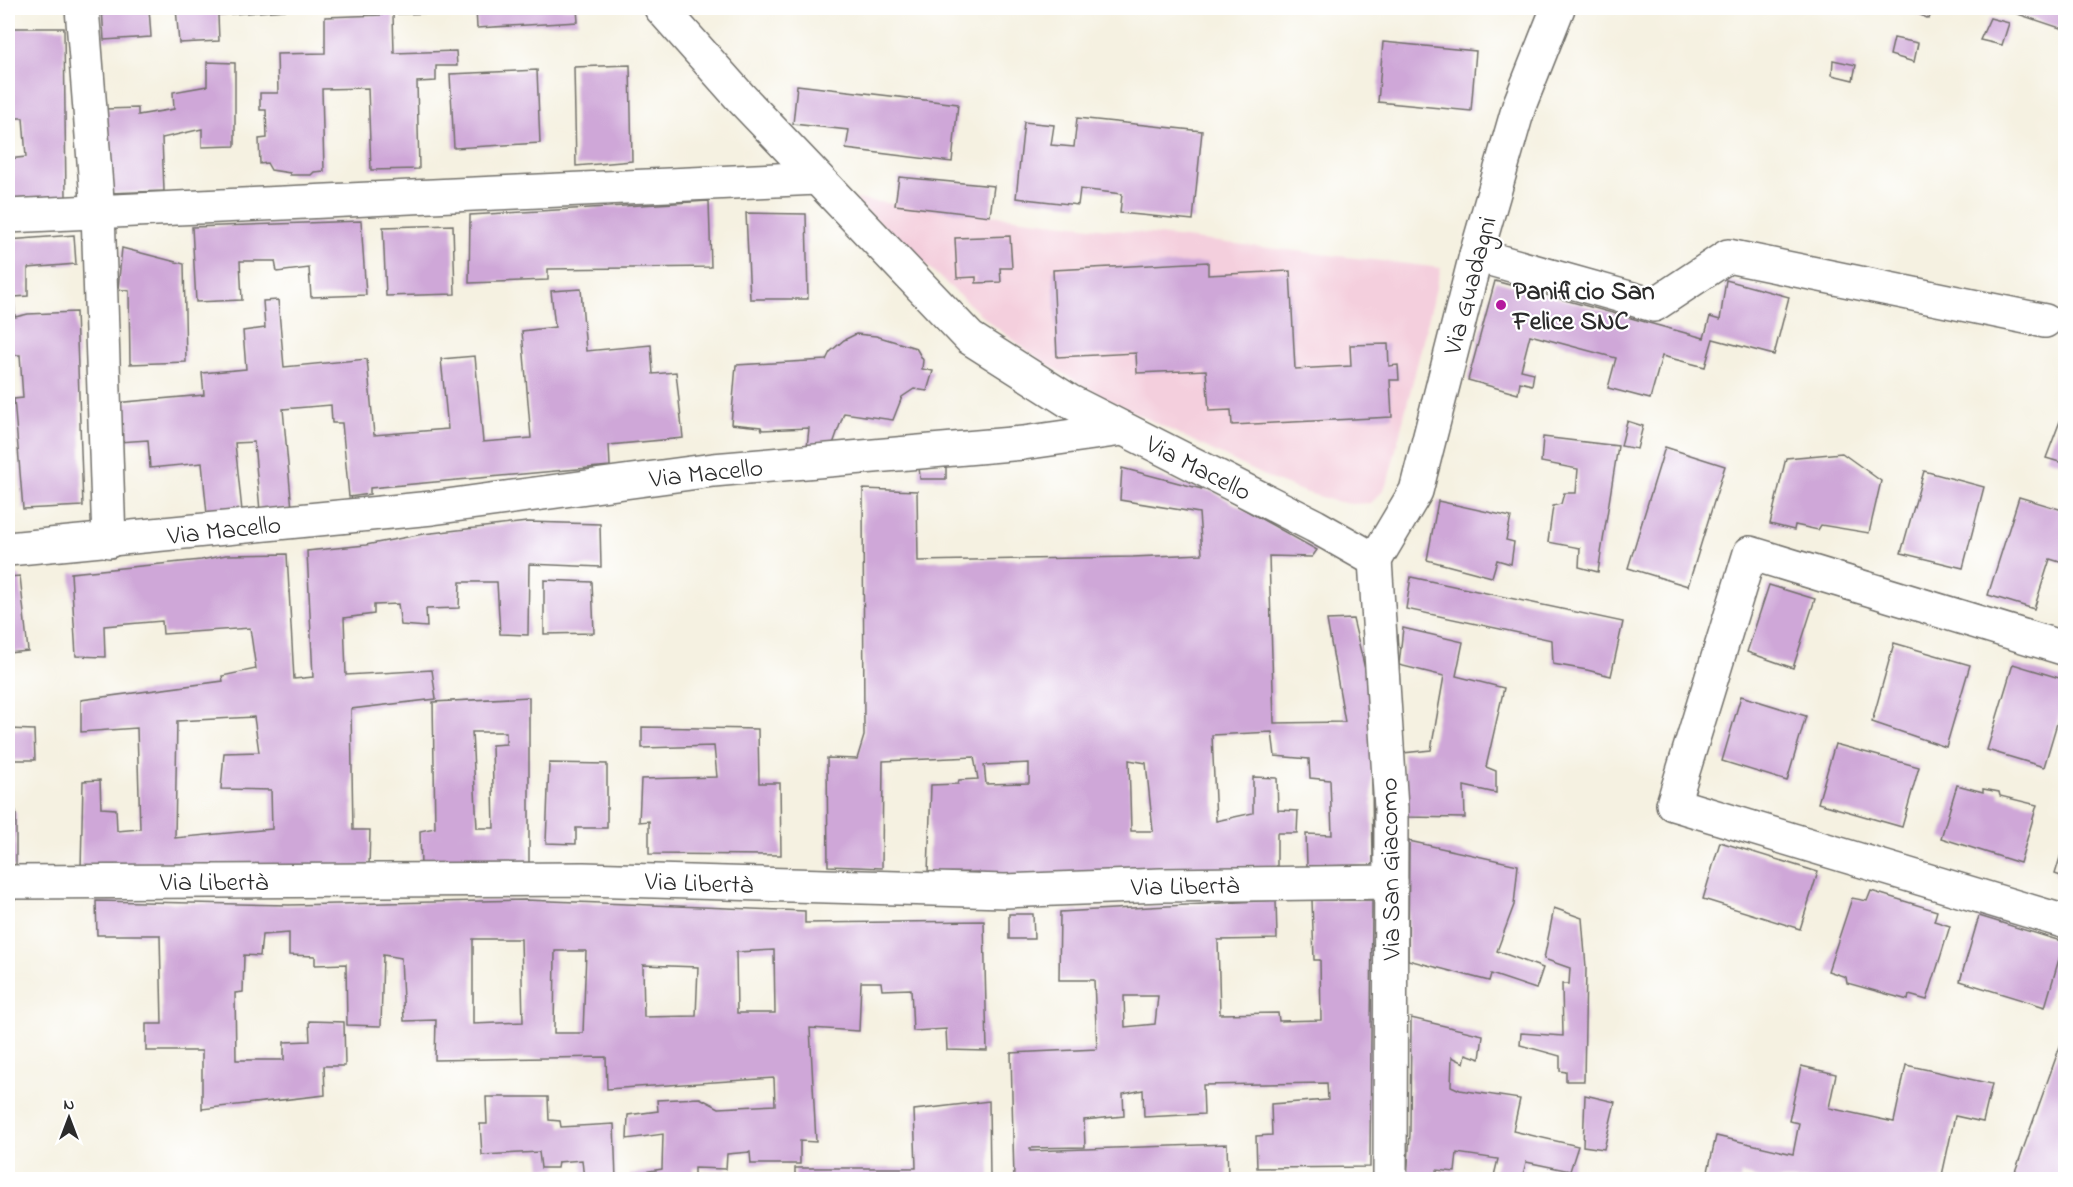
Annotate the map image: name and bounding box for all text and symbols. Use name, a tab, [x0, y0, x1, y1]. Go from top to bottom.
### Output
street label: Via Guadagni	[1435, 212, 1509, 360]
place label: Panificio San Felice SNC	[1511, 274, 1655, 342]
marker: Panificio San Felice SNC	[1494, 298, 1508, 312]
street label: Via Macello	[1137, 426, 1257, 512]
street label: Via Macello	[647, 450, 765, 500]
street label: Via Macello	[165, 507, 283, 557]
street label: Via San Giacomo	[1371, 777, 1413, 962]
street label: Via Libertà	[643, 864, 754, 906]
street label: Via Libertà	[159, 865, 268, 903]
street label: Via Libertà	[1130, 868, 1240, 908]
north arrow	[39, 1088, 99, 1148]
text: N	[64, 1093, 75, 1117]

